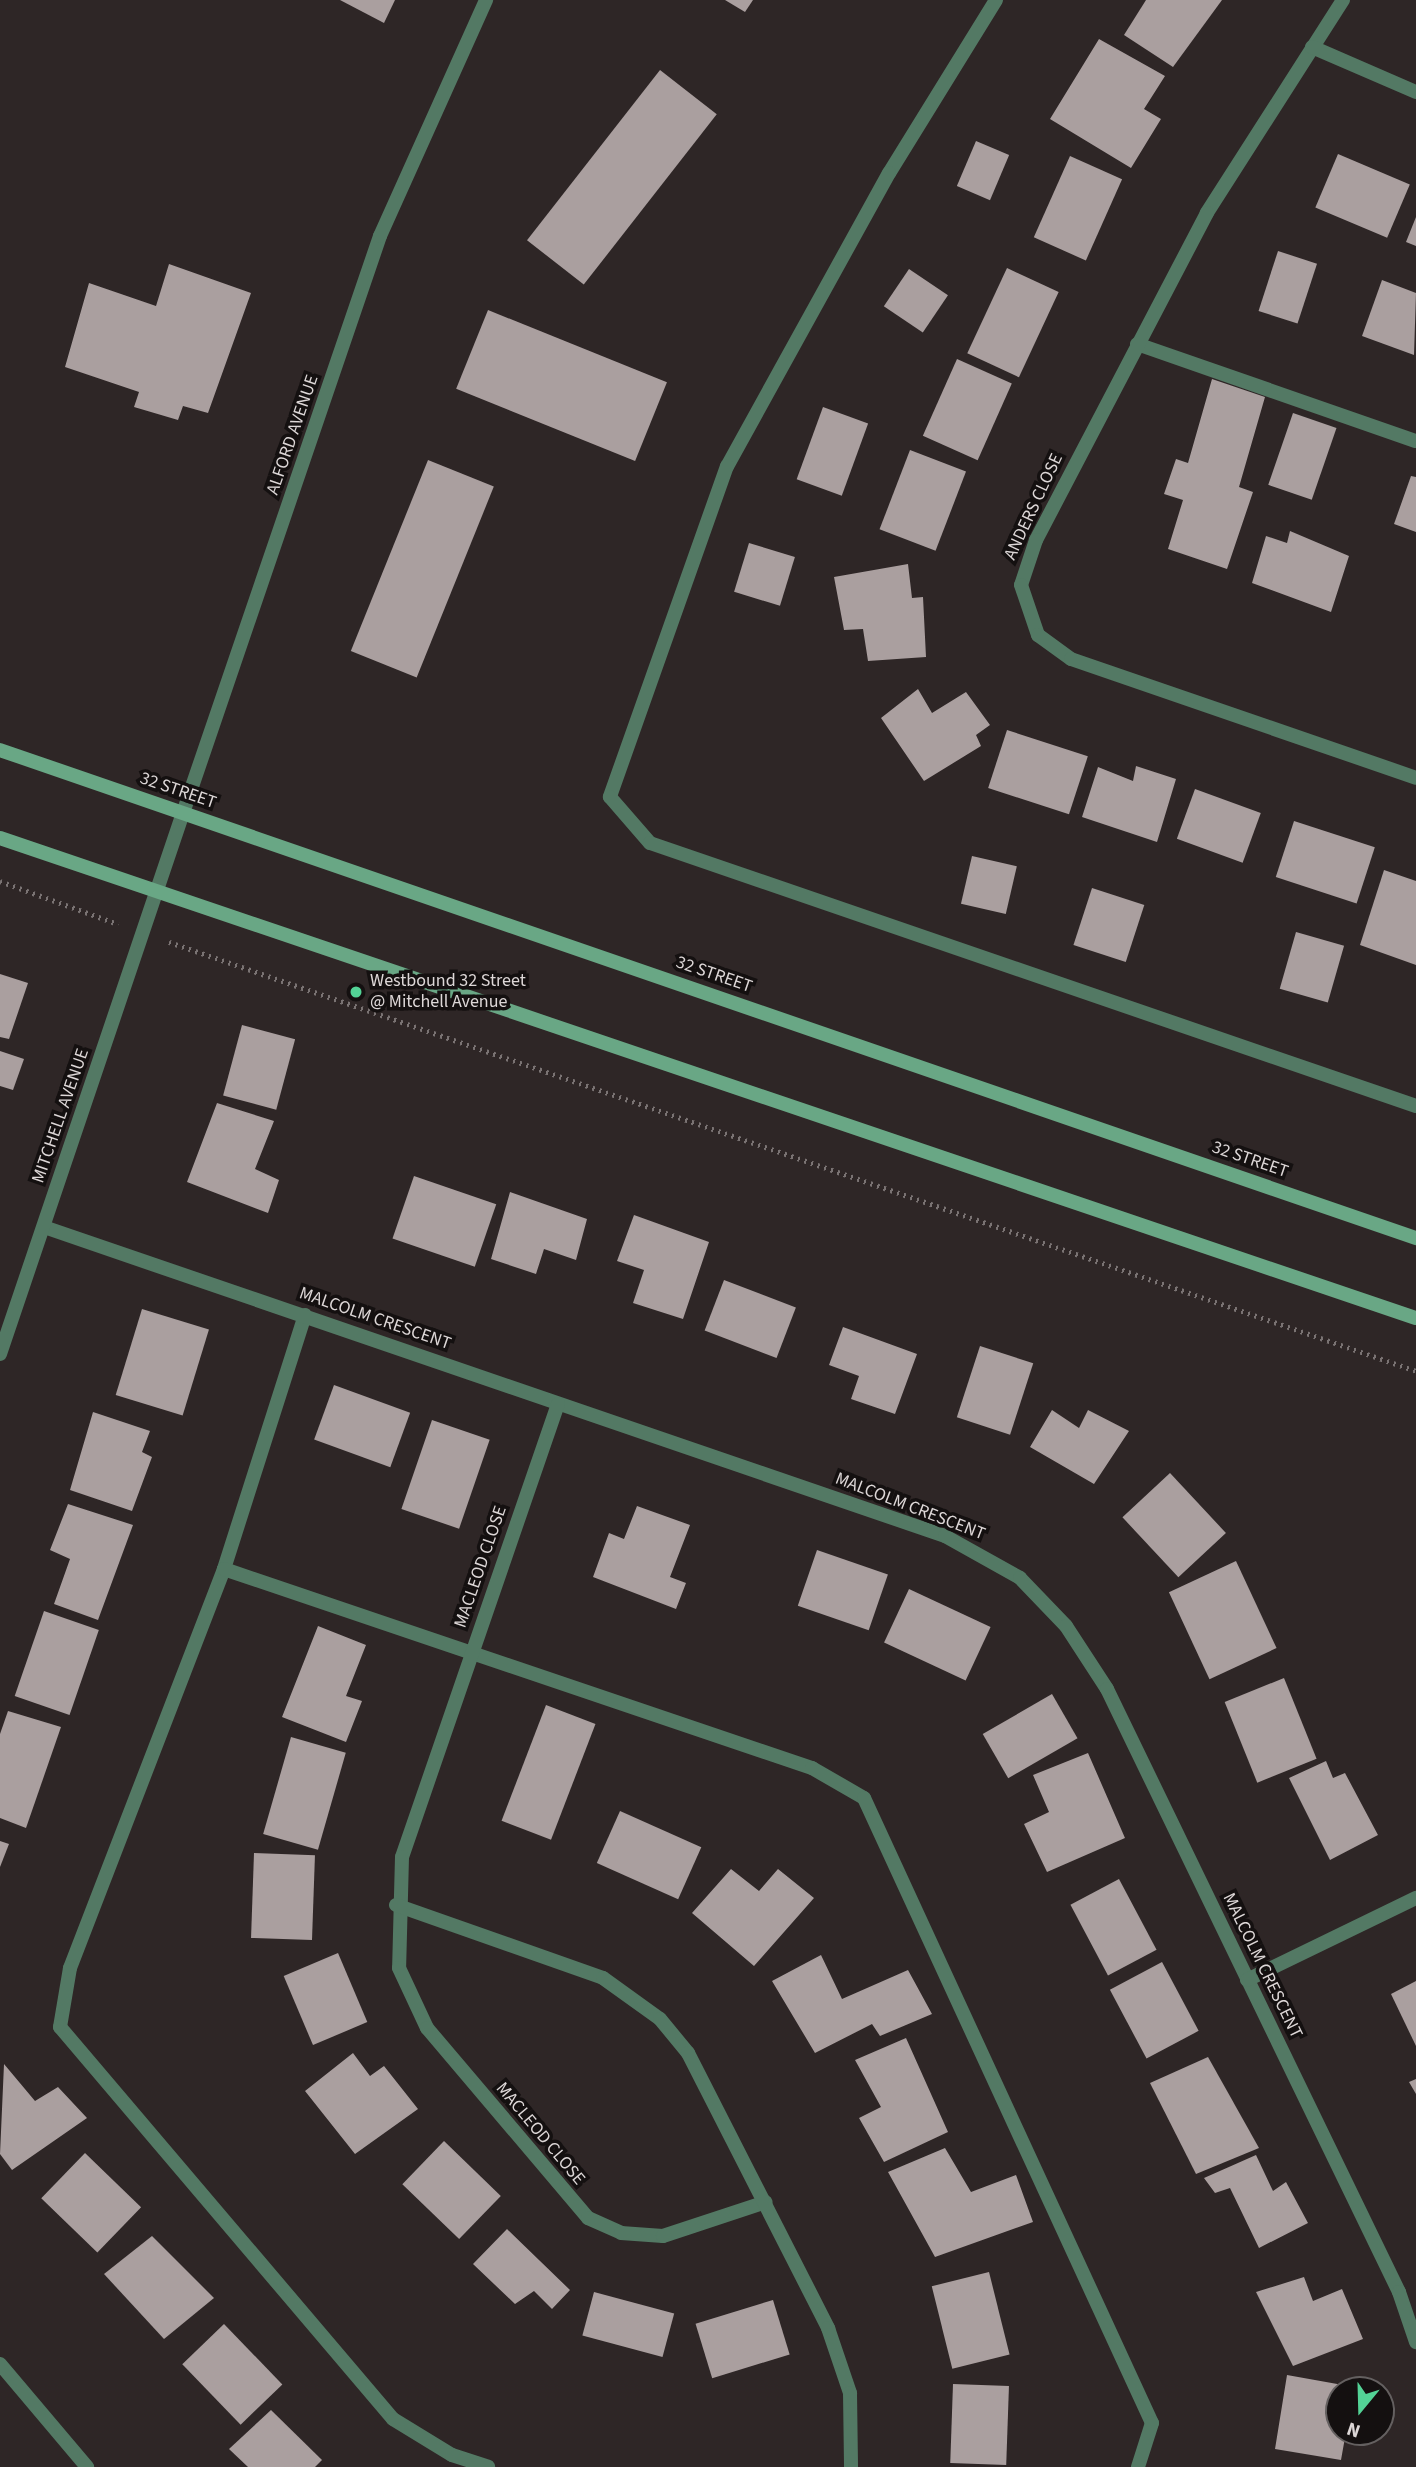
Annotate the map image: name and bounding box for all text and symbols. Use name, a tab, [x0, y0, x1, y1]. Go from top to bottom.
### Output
street label: ALFORD AVENUE	[262, 372, 324, 498]
street label: ANDERS CLOSE	[1000, 450, 1068, 564]
street label: 32 STREET	[137, 768, 219, 814]
street label: 32 STREET	[673, 952, 755, 998]
place label: Westbound 32 Street @ Mitchell Avenue	[370, 971, 526, 1014]
marker: Westbound 32 Street @ Mitchell Avenue	[348, 984, 364, 1000]
street label: MITCHELL AVENUE	[28, 1046, 94, 1186]
street label: 32 STREET	[1209, 1137, 1291, 1183]
street label: MALCOLM CRESCENT	[296, 1283, 454, 1355]
street label: MALCOLM CRESCENT	[832, 1468, 988, 1546]
street label: MACLEOD CLOSE	[450, 1503, 512, 1631]
street label: MALCOLM CRESCENT	[1217, 1890, 1307, 2042]
street label: MACLEOD CLOSE	[491, 2078, 589, 2190]
north arrow	[1325, 2376, 1395, 2446]
text: N	[1343, 2415, 1364, 2444]

